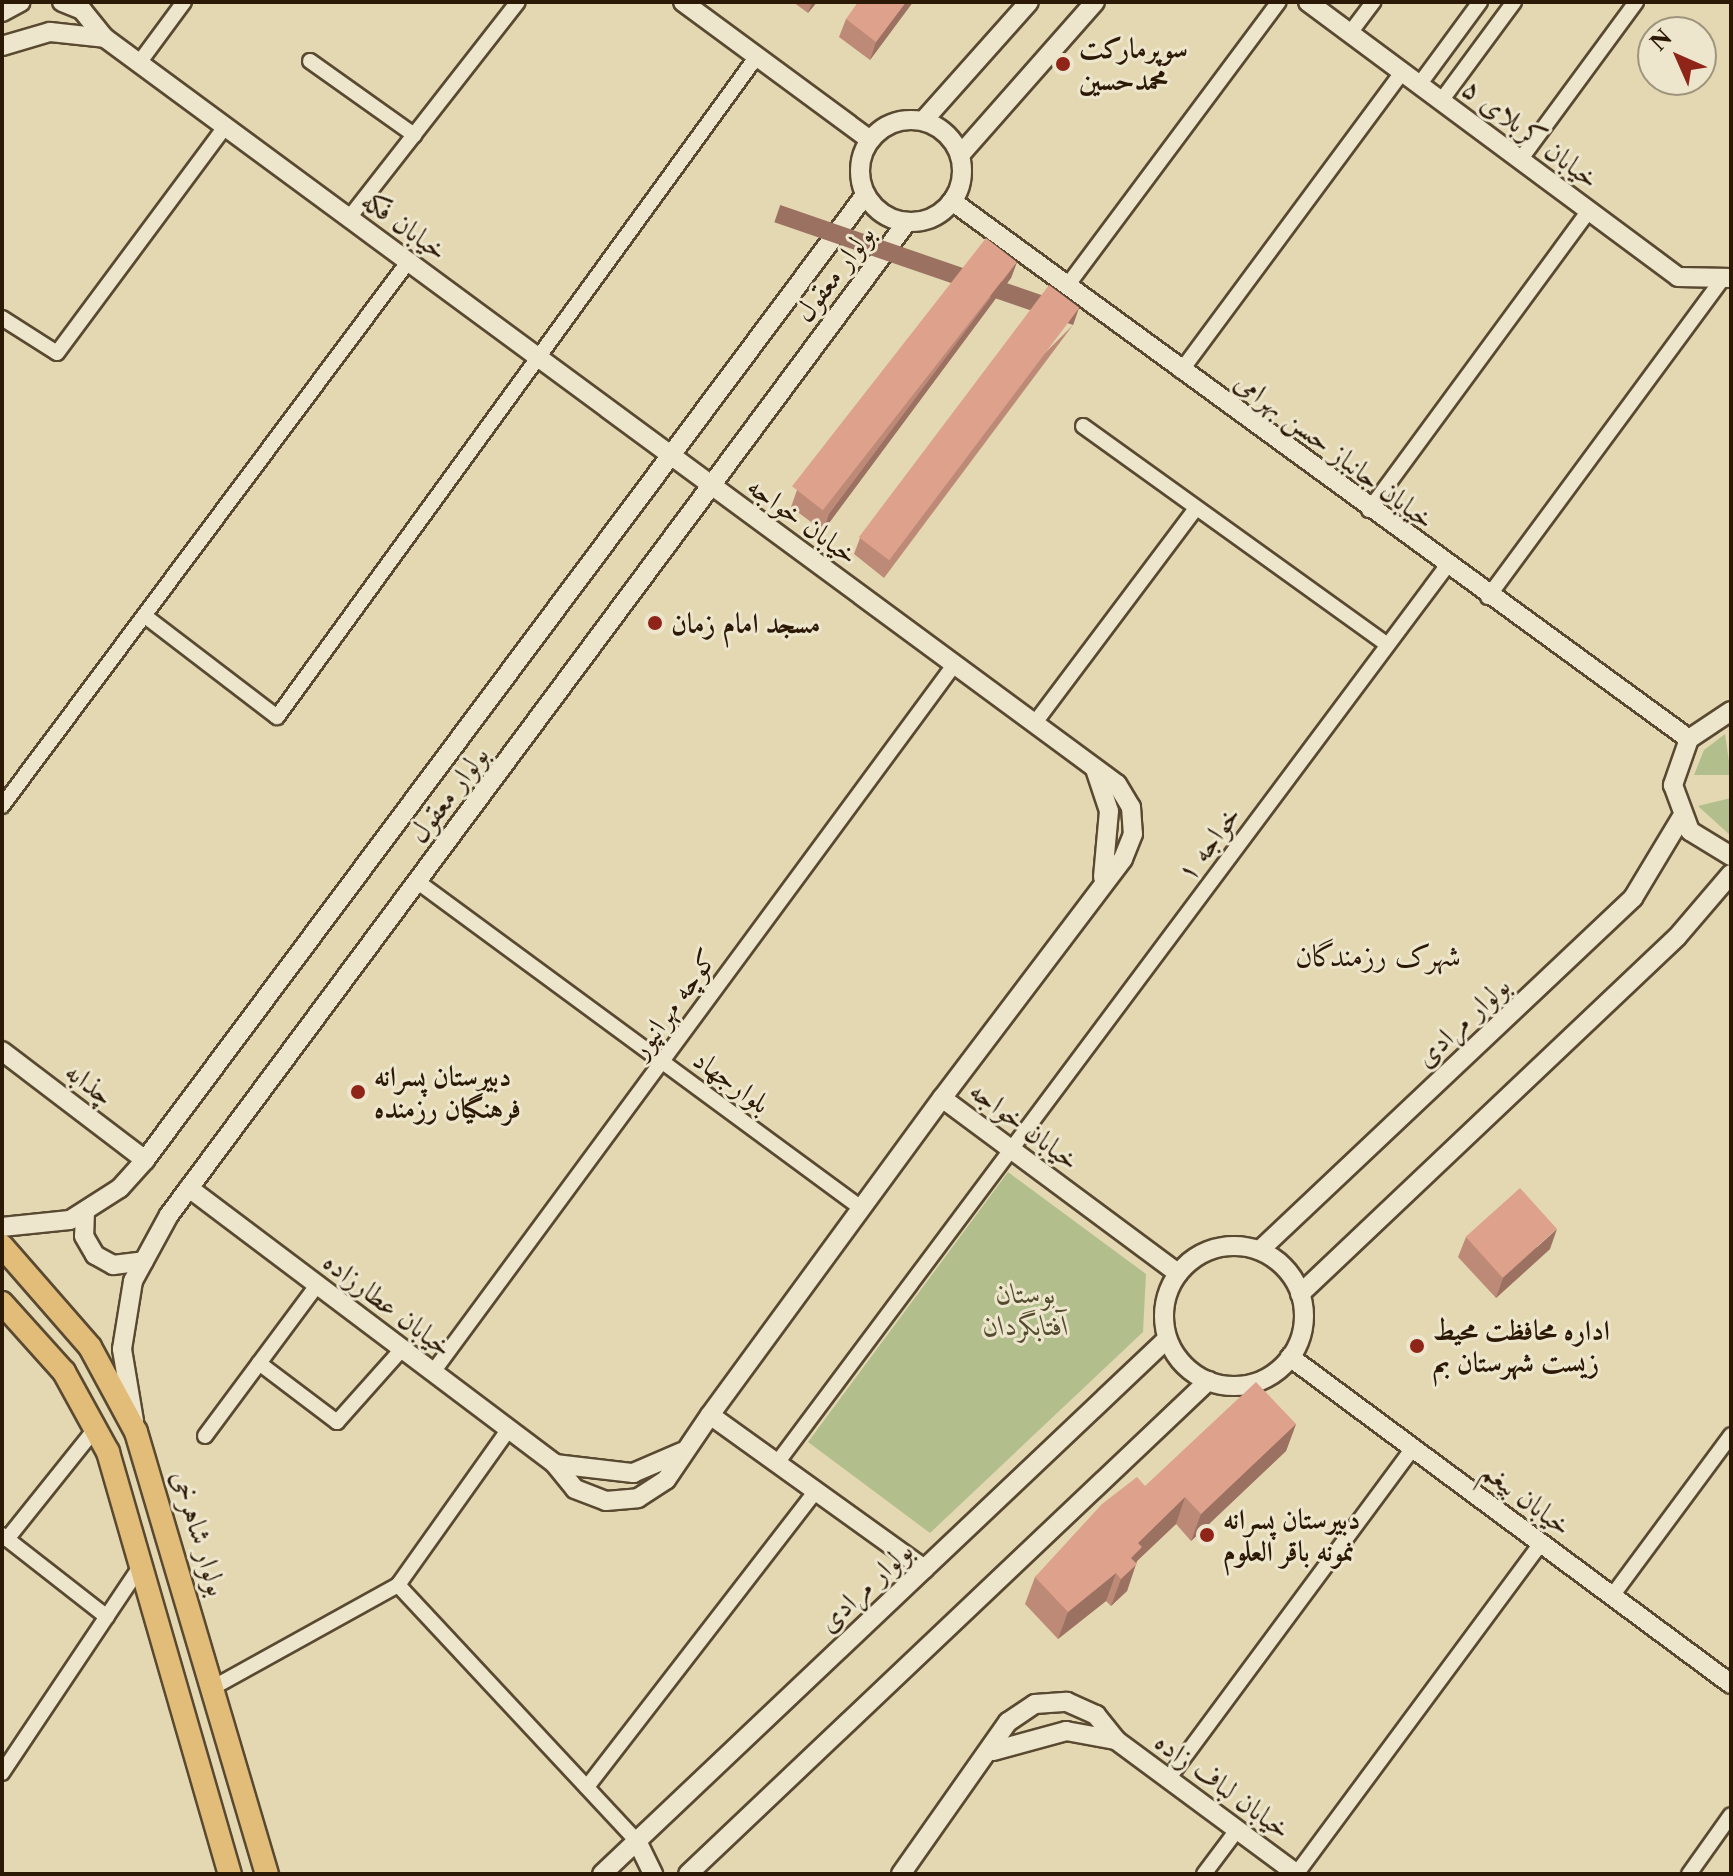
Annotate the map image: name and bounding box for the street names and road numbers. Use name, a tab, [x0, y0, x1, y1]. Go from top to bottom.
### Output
street label: خیابان کربلای ۵	[1456, 71, 1606, 195]
street label: خیابان فکه	[356, 183, 454, 267]
street label: بولوار معقول	[787, 218, 881, 328]
street label: خیابان جانباز حسن بهرامی	[1229, 364, 1441, 536]
street label: خیابان خواجه	[741, 469, 865, 571]
street label: بولوار معقول	[401, 739, 495, 849]
street label: خواجه ۱	[1169, 799, 1247, 887]
street label: کوچه مهرانپور	[622, 942, 724, 1064]
street label: بولوار مرادی	[1408, 969, 1516, 1073]
street label: بلوارجهاد	[687, 1042, 777, 1120]
street label: چذابه	[59, 1054, 121, 1112]
street label: خیابان خواجه	[964, 1073, 1086, 1177]
street label: خیابان عطارزاده	[317, 1244, 459, 1364]
street label: خیابان بیغم	[1476, 1454, 1578, 1542]
street label: بولوار شاهرخی	[165, 1466, 235, 1600]
street label: بولوار مرادی	[811, 1534, 919, 1638]
street label: خیابان لباف زاده	[1148, 1724, 1298, 1846]

